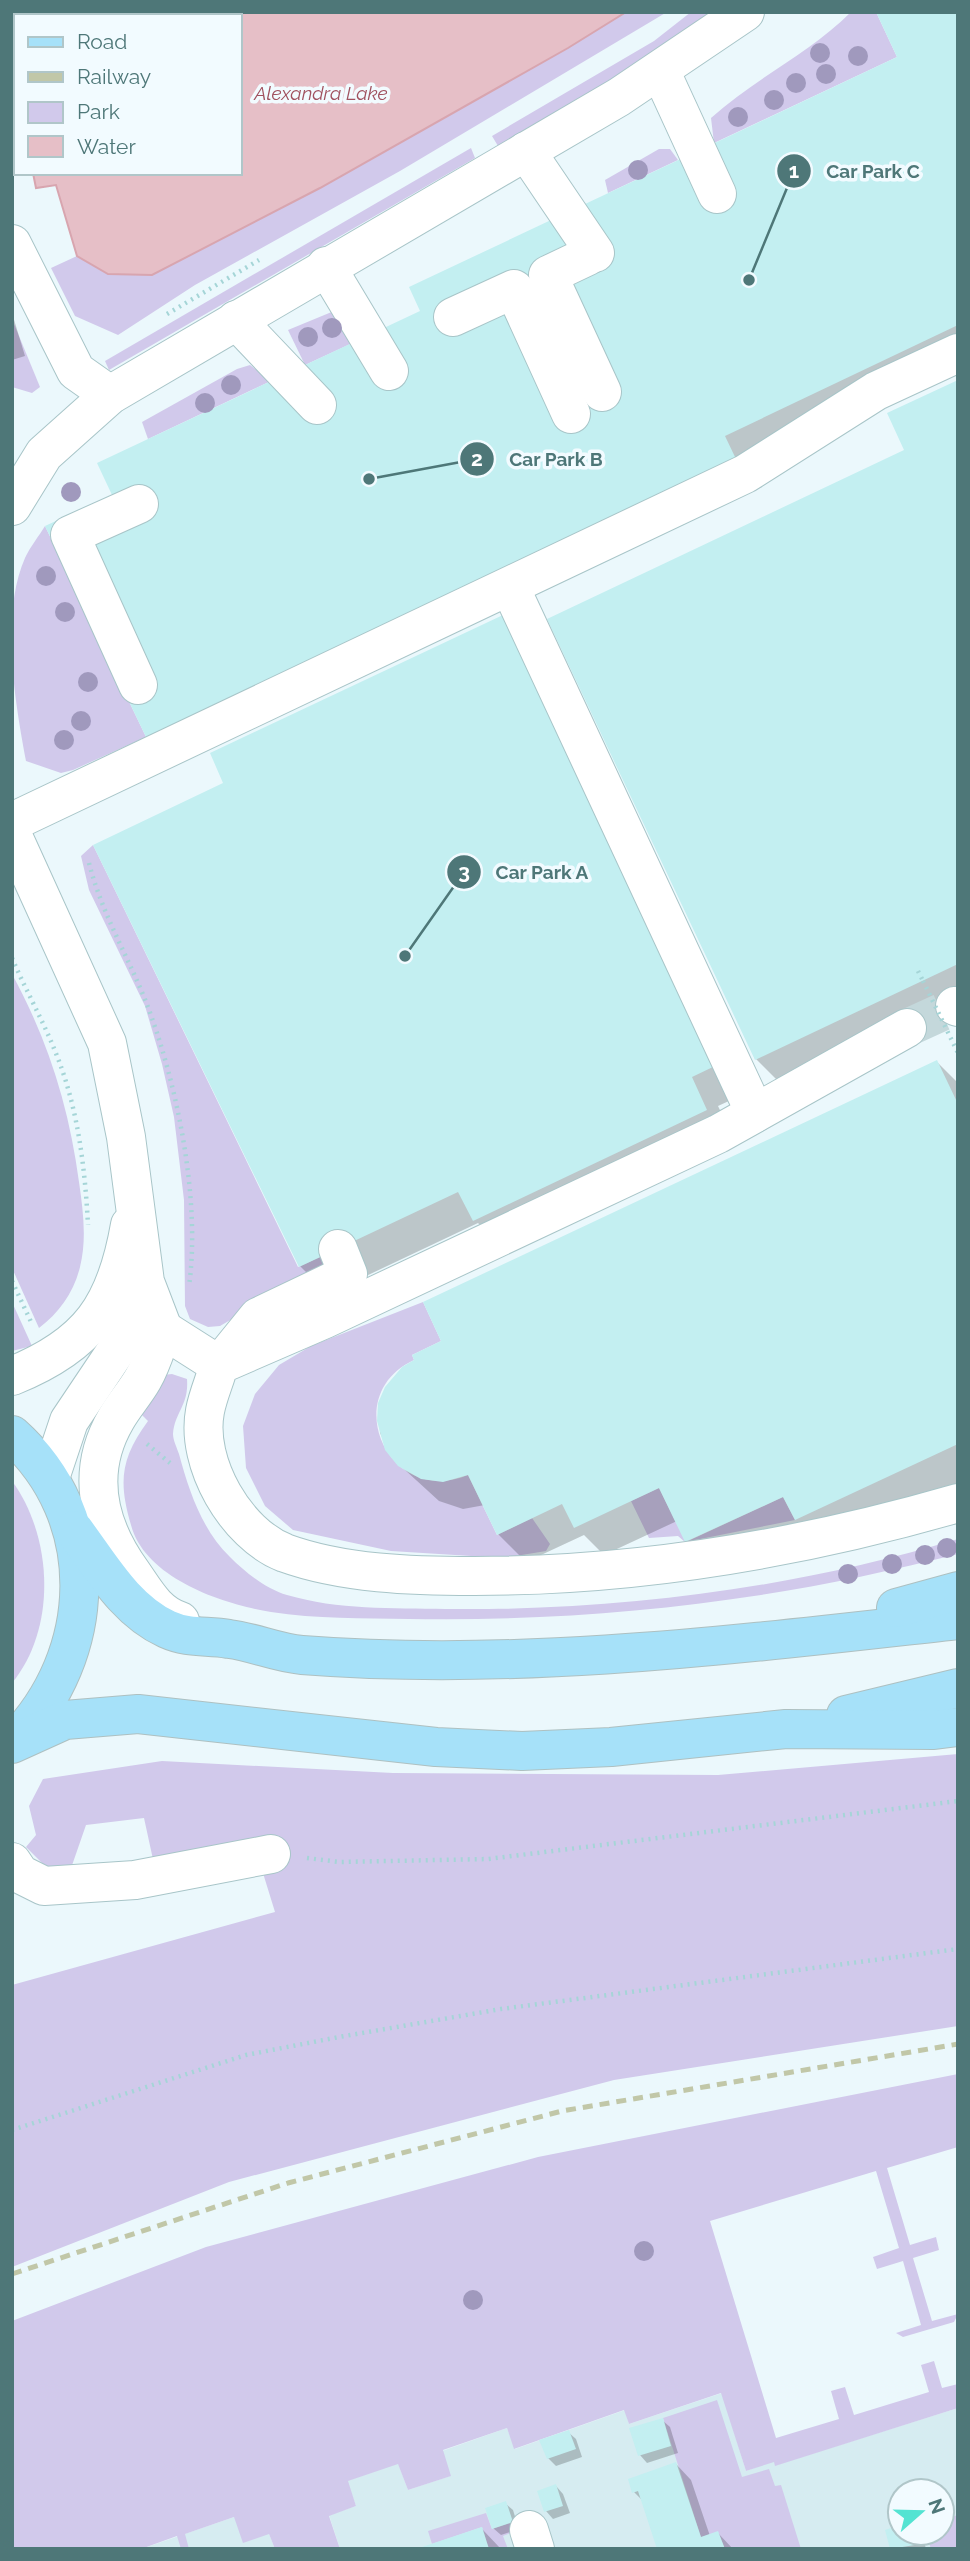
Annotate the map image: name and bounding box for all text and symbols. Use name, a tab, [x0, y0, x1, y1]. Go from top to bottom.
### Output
legend	[14, 14, 242, 175]
text: Road	[77, 29, 127, 54]
text: Railway	[77, 64, 151, 89]
water label: Alexandra Lake	[253, 82, 388, 104]
text: Park	[77, 99, 120, 124]
text: Water	[77, 134, 136, 159]
callout: Car Park C	[777, 151, 934, 191]
text: 1	[789, 158, 799, 183]
text: Car Park C	[826, 160, 920, 182]
callout: Car Park B	[460, 439, 617, 479]
text: 2	[471, 446, 483, 471]
text: Car Park B	[509, 448, 603, 470]
callout: Car Park A	[446, 852, 603, 892]
text: 3	[458, 859, 470, 884]
text: Car Park A	[496, 861, 589, 883]
north arrow	[886, 2477, 956, 2547]
text: N	[924, 2496, 950, 2517]

